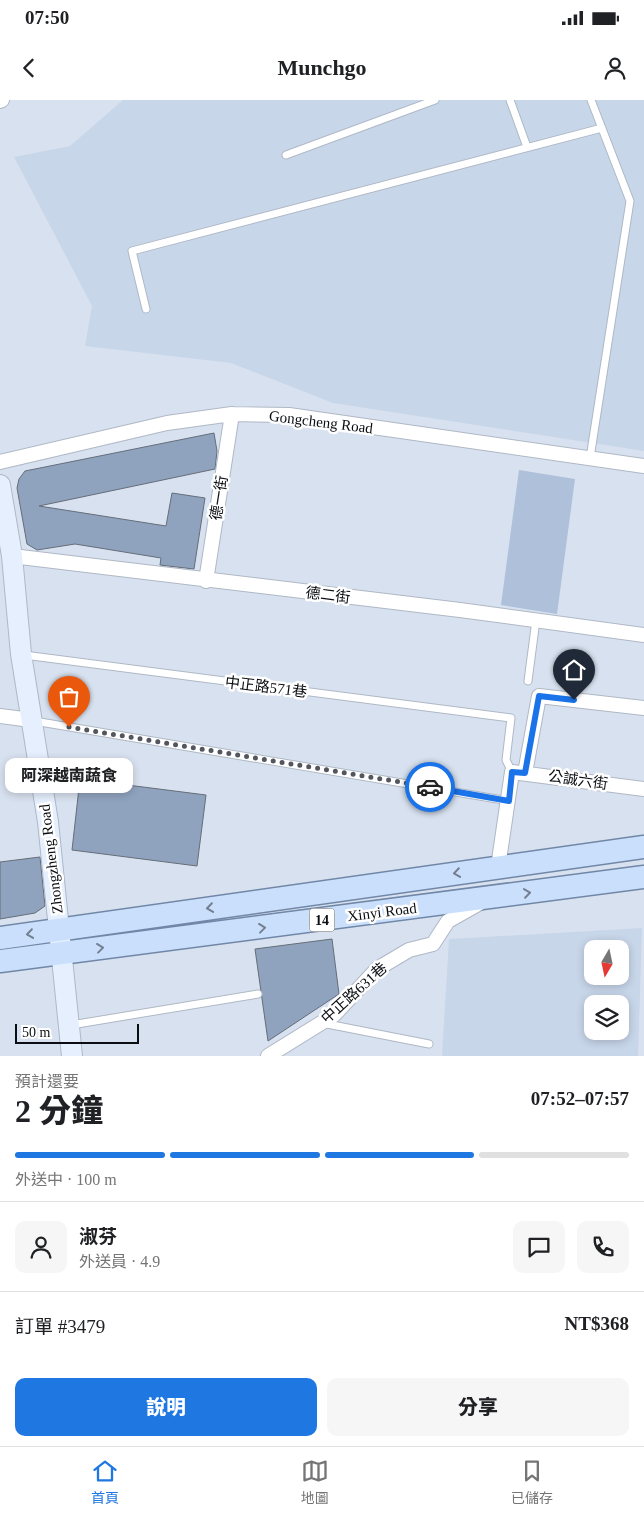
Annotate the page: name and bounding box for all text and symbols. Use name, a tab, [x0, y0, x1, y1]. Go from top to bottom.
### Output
text: 07:50	[25, 7, 69, 28]
icon: back	[15, 54, 43, 82]
icon: person	[601, 54, 629, 82]
text: Munchgo	[277, 55, 367, 80]
street label: Gongcheng Road	[268, 408, 374, 436]
street label: 德一街	[207, 474, 230, 521]
street label: 德二街	[305, 583, 351, 606]
pin	[553, 649, 595, 700]
icon: home	[560, 656, 588, 684]
street label: 中正路571巷	[224, 674, 308, 700]
pin	[48, 676, 90, 727]
icon: bag	[55, 683, 83, 711]
callout: 阿深越南蔬食	[5, 757, 133, 792]
courier	[405, 762, 455, 812]
text: 阿深越南蔬食	[21, 767, 117, 784]
street label: 公誠六街	[547, 768, 609, 792]
icon: car	[416, 773, 444, 801]
street label: Zhongzheng Road	[36, 803, 66, 915]
one-way arrow	[453, 867, 461, 878]
one-way arrow	[523, 888, 531, 899]
street label: Xinyi Road	[346, 900, 418, 924]
one-way arrow	[205, 902, 214, 912]
road number: 14	[310, 908, 334, 932]
one-way arrow	[258, 923, 266, 934]
one-way arrow	[25, 928, 34, 938]
north arrow	[584, 940, 629, 985]
map controls	[584, 940, 629, 1040]
one-way arrow	[97, 943, 105, 954]
street label: 中正路631巷	[318, 959, 390, 1027]
button: layers	[584, 995, 629, 1040]
scale bar	[15, 1021, 139, 1044]
text: 50 m	[22, 1025, 50, 1040]
text: 預計還要	[15, 1073, 79, 1090]
text: 07:52–07:57	[531, 1088, 629, 1109]
text: 2 分鐘	[15, 1093, 103, 1129]
text: 外送中 · 100 m	[15, 1171, 117, 1188]
button: person	[15, 1221, 67, 1273]
button: chat	[513, 1221, 565, 1273]
button: phone	[577, 1221, 629, 1273]
text: 淑芬	[79, 1226, 117, 1247]
text: 外送員 · 4.9	[79, 1253, 160, 1270]
text: NT$368	[565, 1313, 629, 1334]
text: 訂單 #3479	[15, 1316, 105, 1337]
button: 說明	[15, 1378, 317, 1436]
button: 分享	[327, 1378, 629, 1436]
tab: 首頁	[91, 1457, 119, 1507]
tab: 地圖	[301, 1457, 329, 1507]
tab: 已儲存	[511, 1457, 553, 1507]

